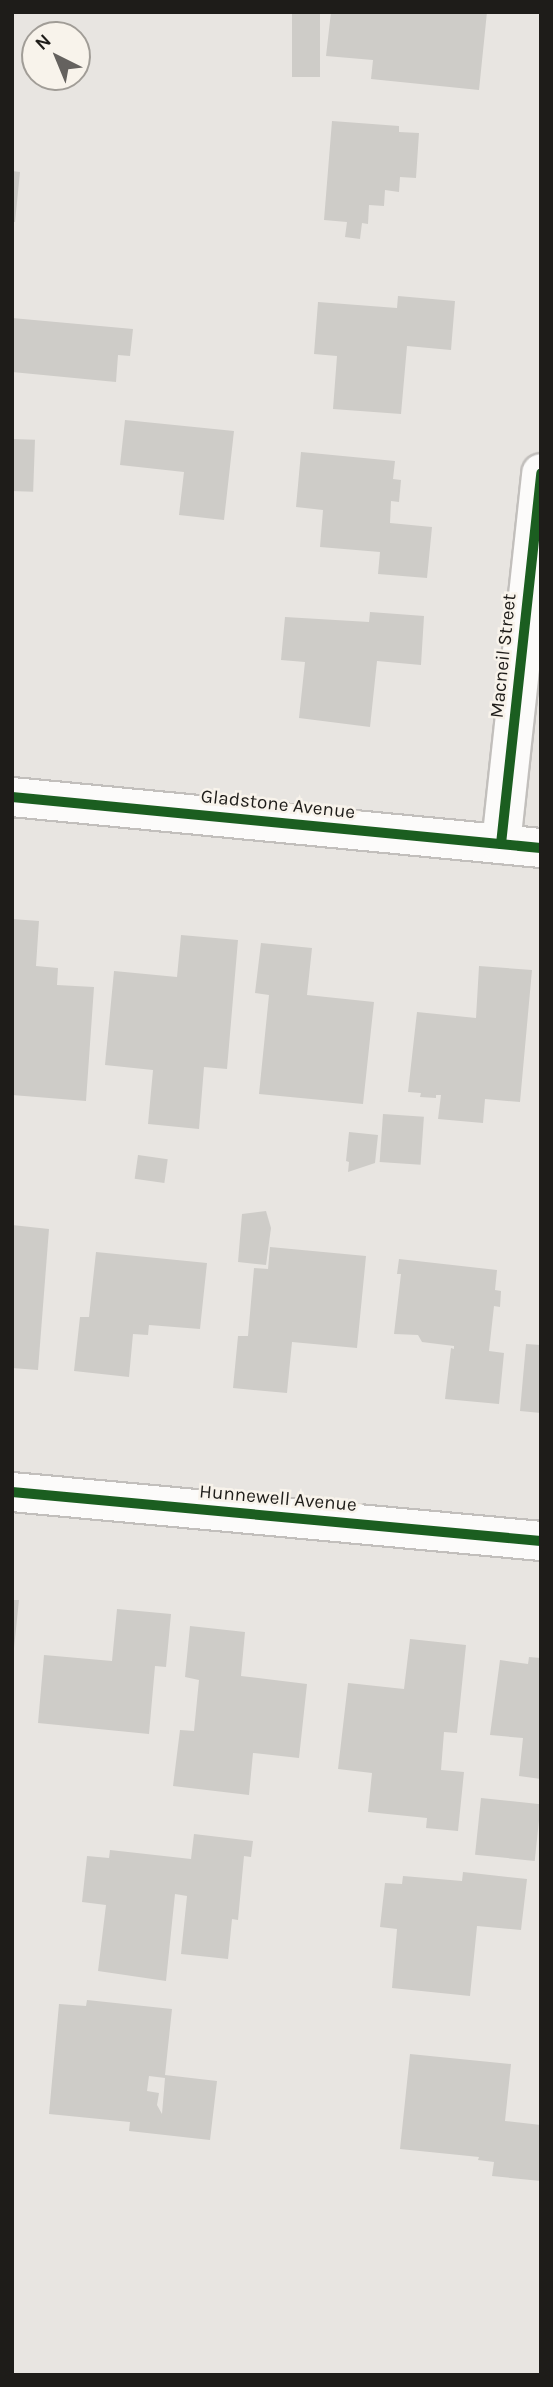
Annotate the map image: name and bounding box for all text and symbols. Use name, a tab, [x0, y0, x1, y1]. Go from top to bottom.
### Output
north arrow	[21, 21, 91, 91]
text: N	[31, 29, 56, 55]
street label: Macneil Street	[486, 593, 522, 719]
street label: Gladstone Avenue	[200, 786, 356, 824]
street label: Hunnewell Avenue	[198, 1481, 358, 1517]

